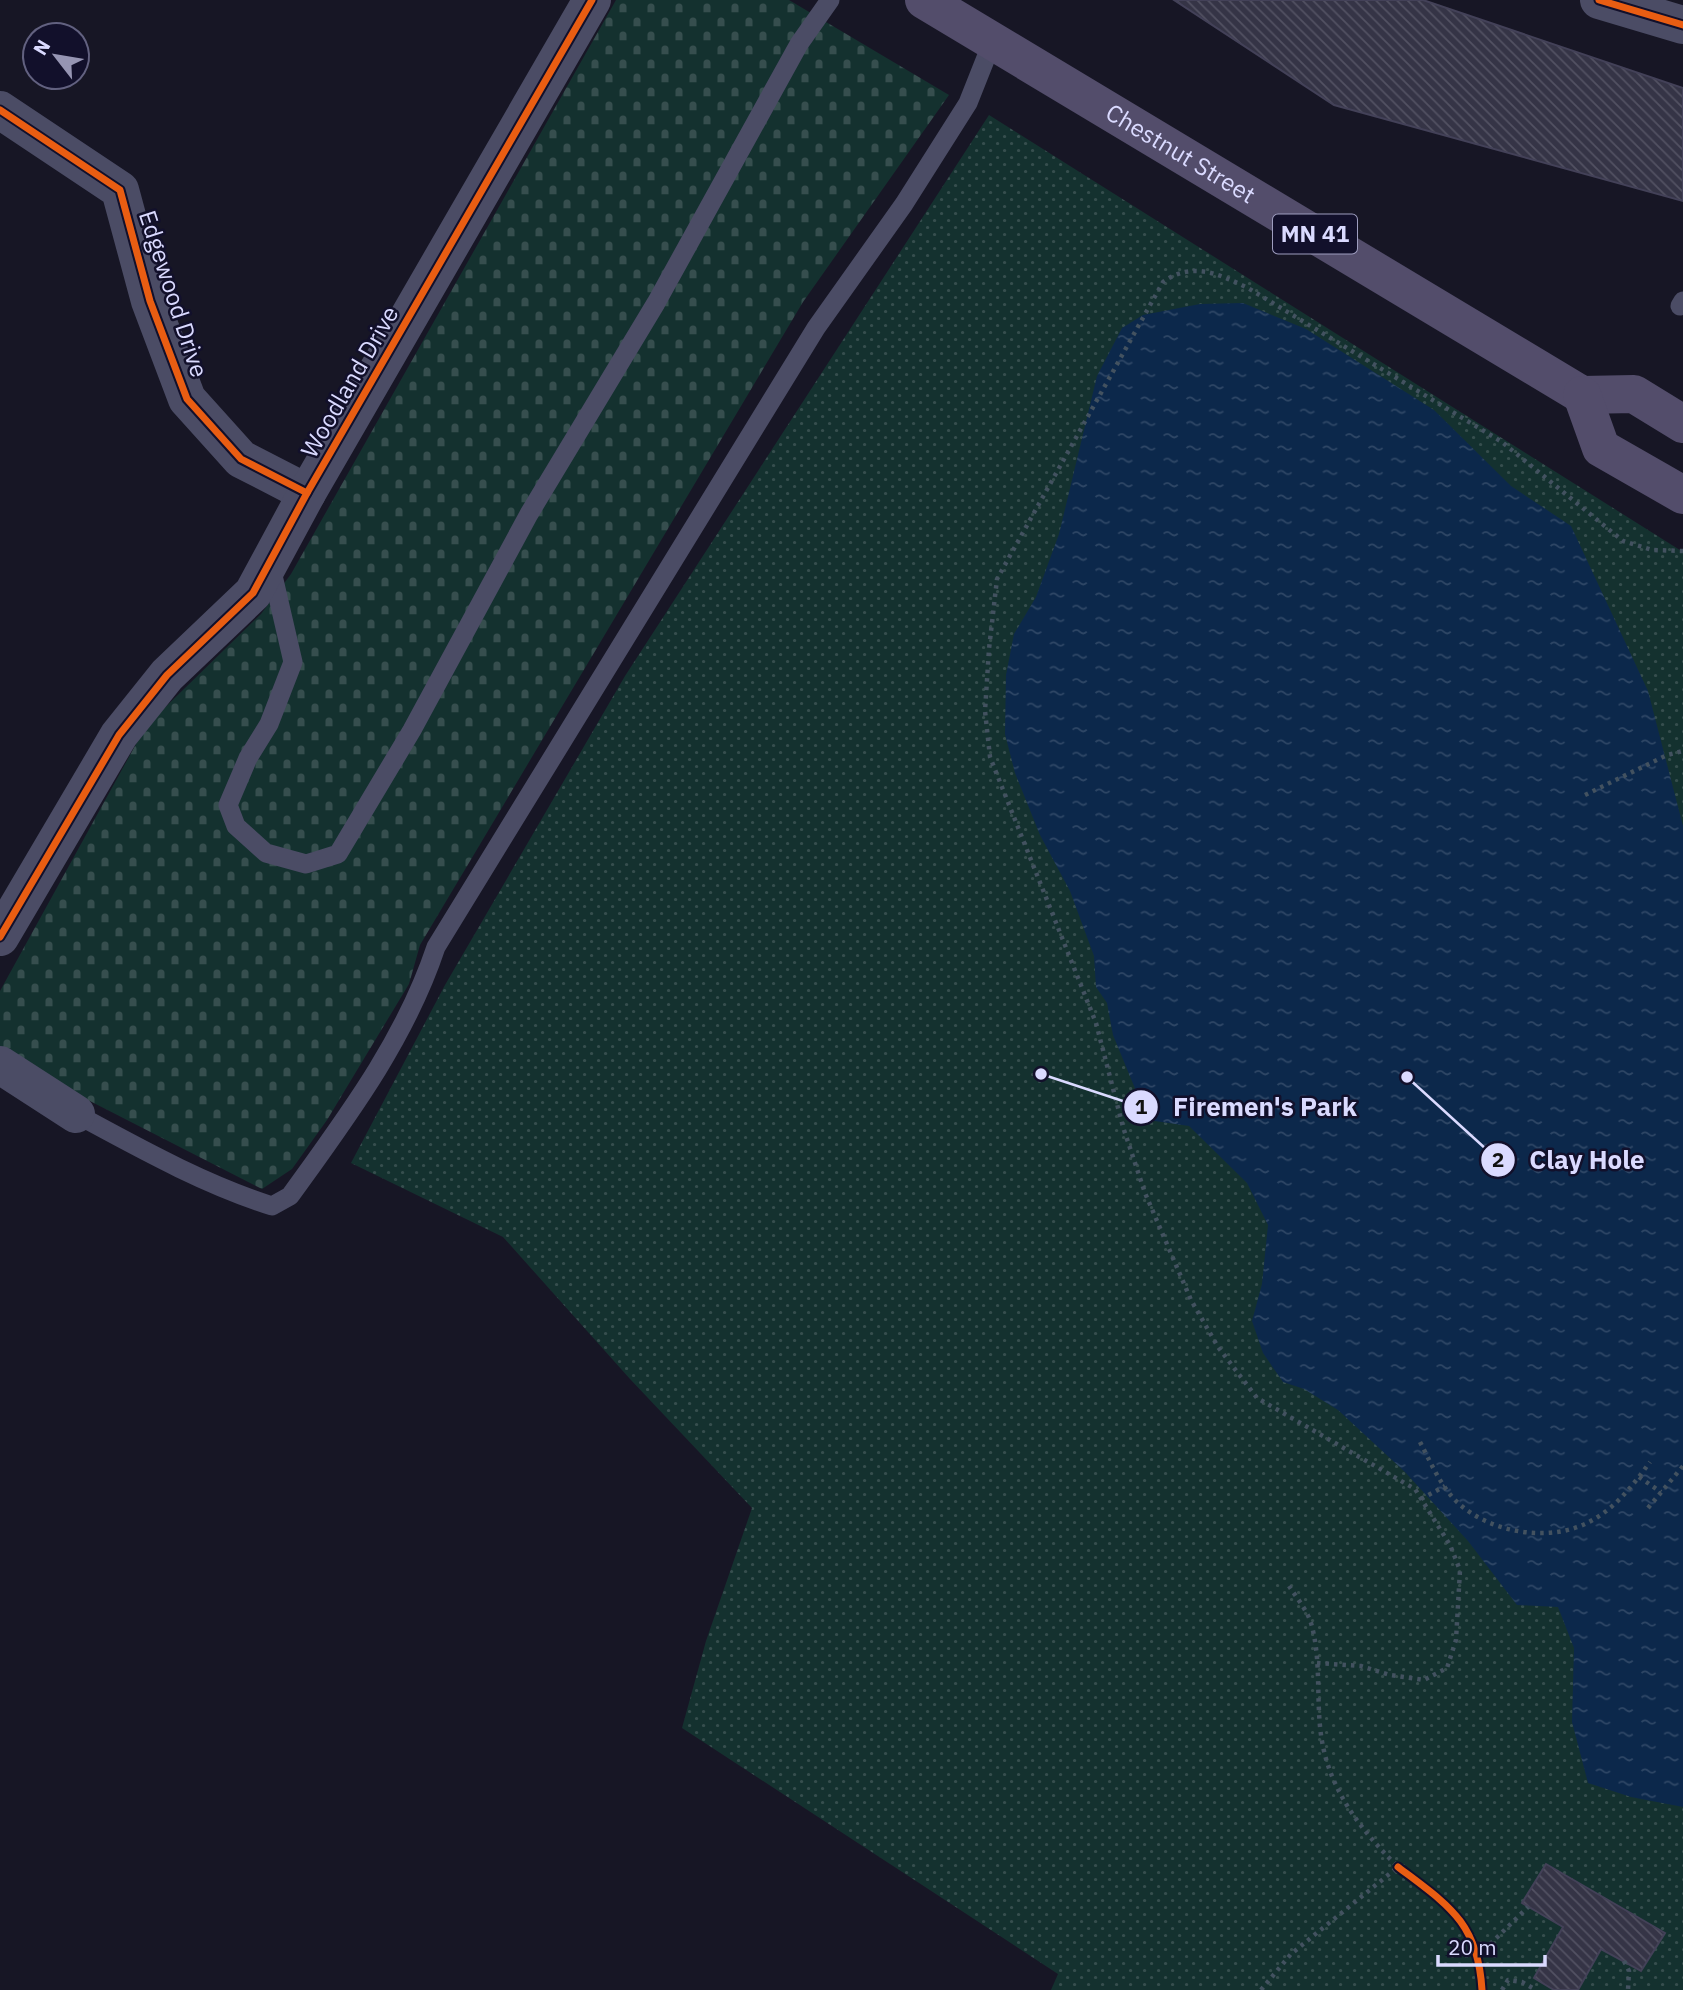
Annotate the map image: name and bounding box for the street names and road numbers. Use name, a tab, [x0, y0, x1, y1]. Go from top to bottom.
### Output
street label: Chestnut Street	[1100, 96, 1262, 210]
street label: Edgewood Drive	[132, 206, 216, 381]
road number: MN 41	[1273, 215, 1357, 254]
street label: Woodland Drive	[293, 300, 406, 463]

